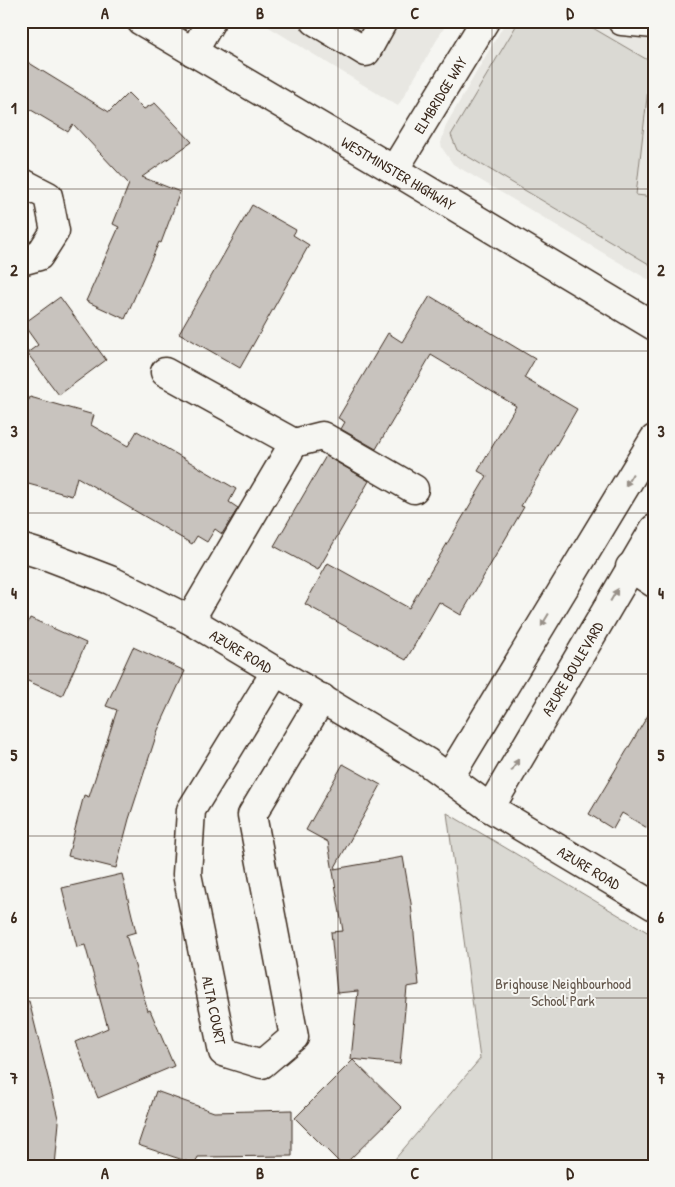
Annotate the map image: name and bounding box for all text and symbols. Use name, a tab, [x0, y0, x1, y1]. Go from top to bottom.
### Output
text: A	[101, 2, 109, 24]
text: B	[256, 2, 264, 24]
text: C	[411, 2, 420, 24]
text: D	[566, 2, 574, 24]
street label: ELMBRIDGE WAY	[408, 52, 472, 137]
text: 1	[11, 97, 17, 119]
text: 1	[658, 97, 664, 119]
street label: WESTMINSTER HIGHWAY	[338, 131, 460, 215]
text: 2	[10, 259, 18, 281]
text: 2	[657, 259, 665, 281]
text: 3	[10, 420, 18, 442]
text: 3	[657, 420, 665, 442]
one-way arrow	[624, 474, 633, 487]
text: 4	[11, 582, 17, 604]
text: 4	[658, 582, 664, 604]
one-way arrow	[610, 588, 619, 601]
one-way arrow	[540, 613, 549, 626]
street label: AZURE BOULEVARD	[536, 616, 609, 719]
street label: AZURE ROAD	[206, 624, 277, 678]
text: 5	[11, 744, 18, 766]
text: 5	[658, 744, 665, 766]
one-way arrow	[510, 759, 519, 772]
street label: AZURE ROAD	[554, 840, 625, 895]
text: 6	[11, 906, 18, 928]
text: 6	[658, 906, 665, 928]
park label: Brighouse Neighbourhood School Park	[495, 973, 631, 1011]
street label: ALTA COURT	[197, 974, 232, 1047]
text: 7	[9, 1067, 18, 1089]
text: 7	[656, 1067, 665, 1089]
text: A	[101, 1162, 109, 1184]
text: B	[256, 1162, 264, 1184]
text: C	[411, 1162, 420, 1184]
text: D	[566, 1162, 574, 1184]

